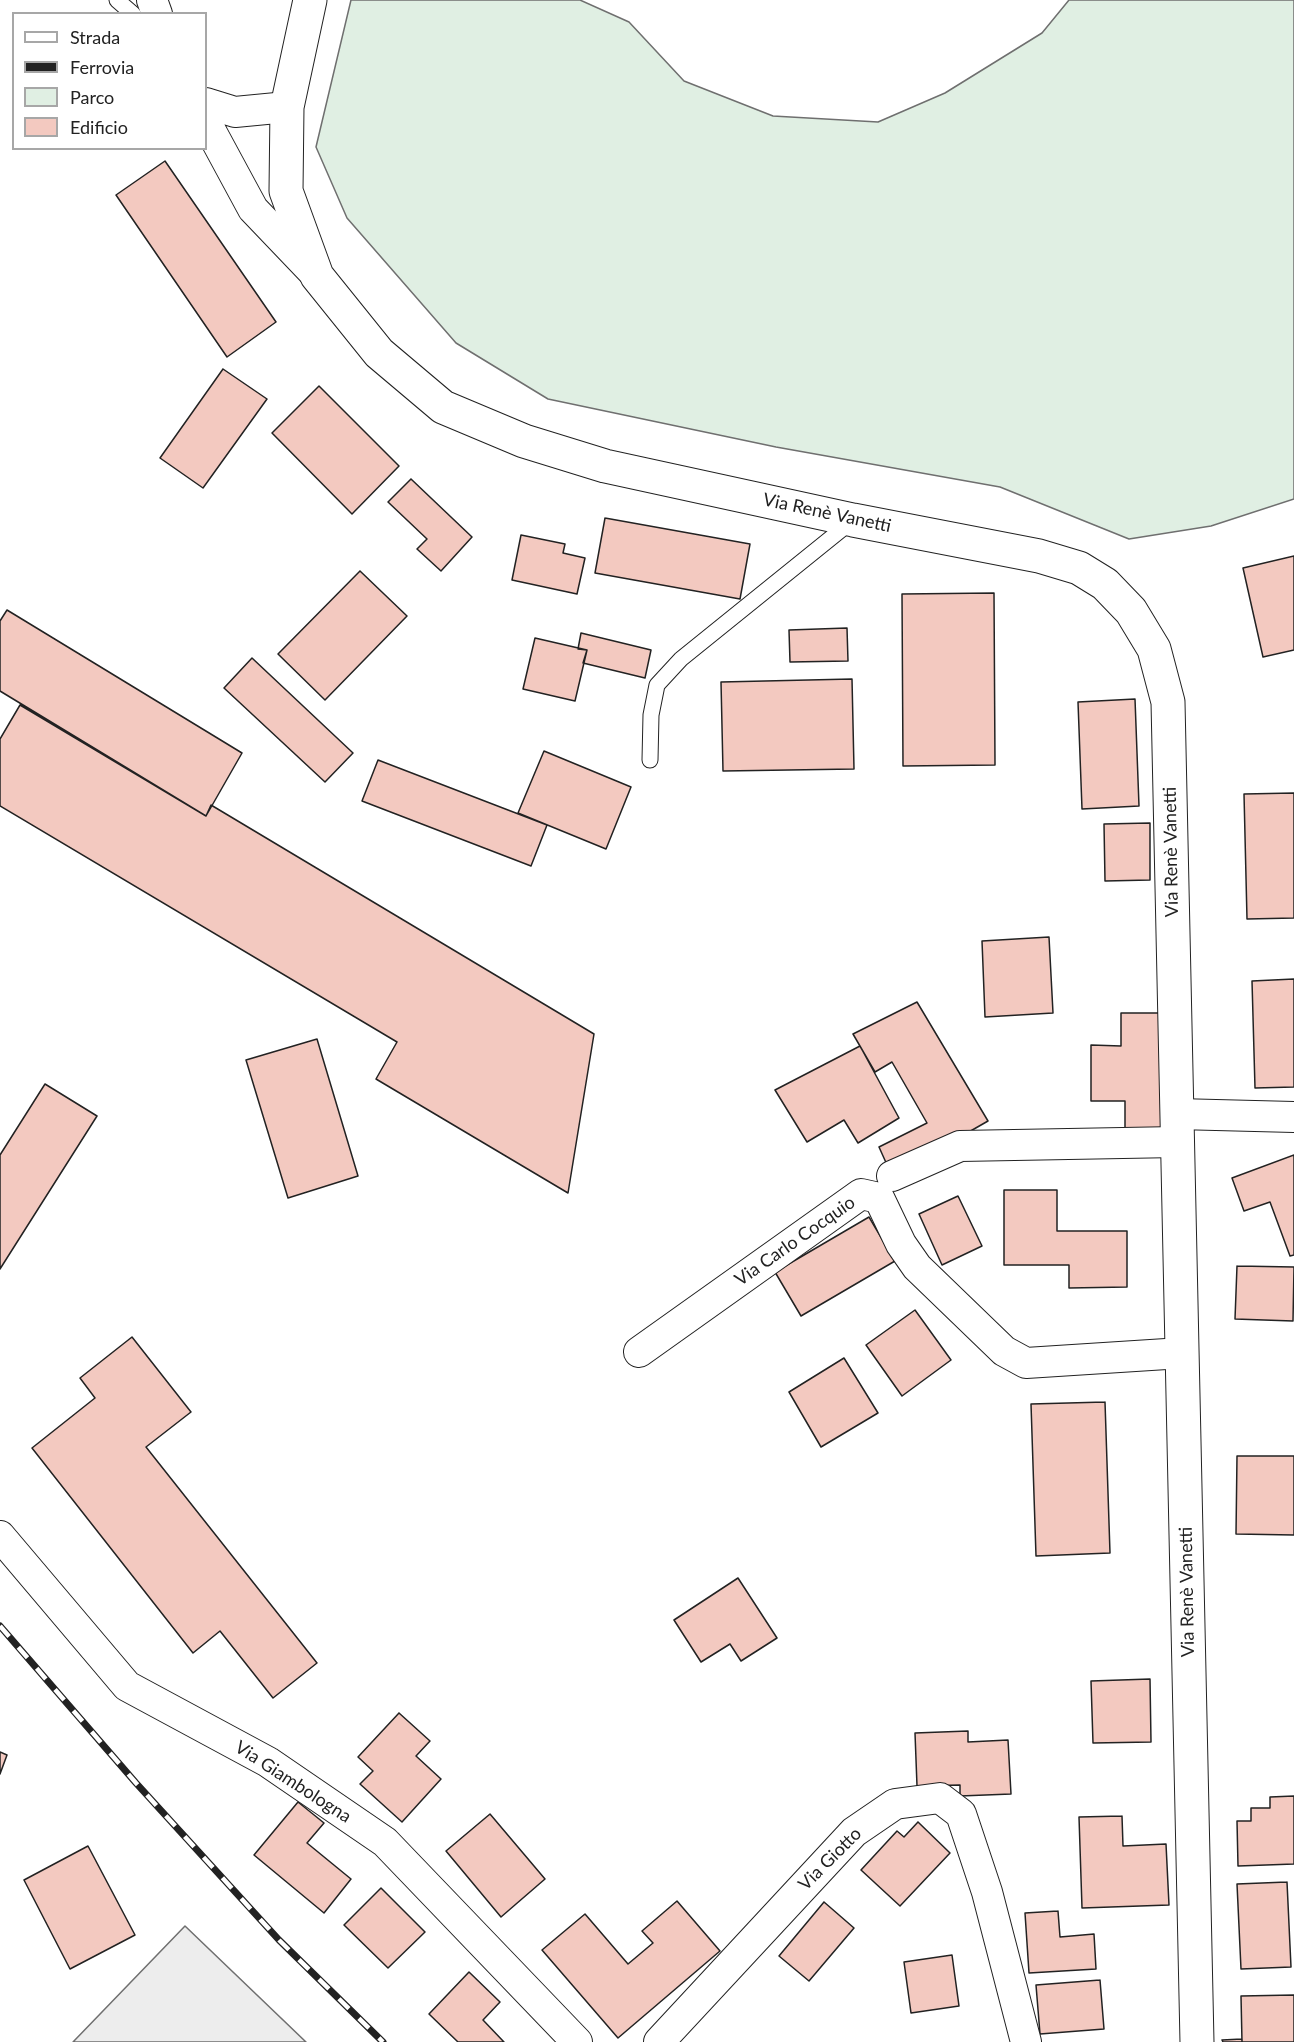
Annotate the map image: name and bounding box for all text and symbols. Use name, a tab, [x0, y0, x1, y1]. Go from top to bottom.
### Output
legend	[12, 12, 207, 150]
text: Strada	[70, 26, 120, 48]
text: Ferrovia	[70, 56, 134, 78]
text: Parco	[70, 86, 114, 108]
text: Edificio	[70, 116, 128, 138]
street label: Via Renè Vanetti	[761, 489, 893, 537]
street label: Via Renè Vanetti	[1159, 787, 1183, 917]
street label: Via Carlo Cocquio	[731, 1191, 859, 1291]
street label: Via Renè Vanetti	[1175, 1527, 1199, 1657]
street label: Via Giambologna	[231, 1736, 355, 1828]
street label: Via Giotto	[794, 1823, 866, 1895]

